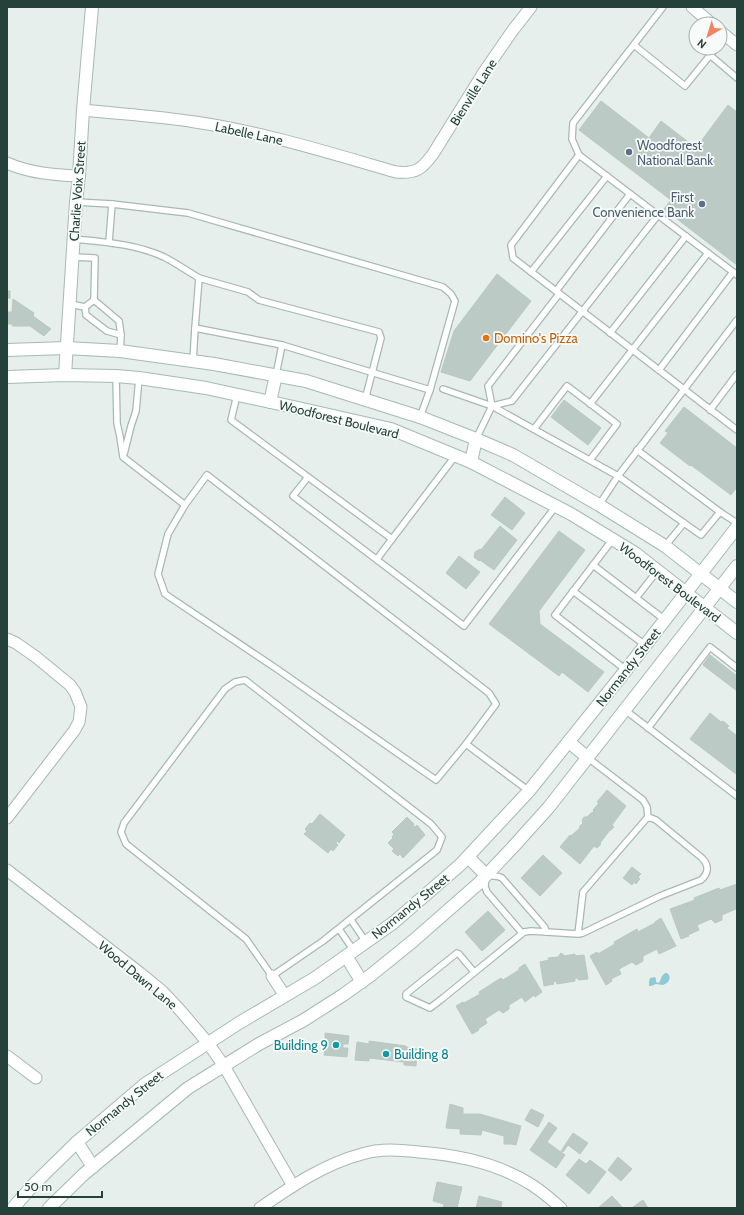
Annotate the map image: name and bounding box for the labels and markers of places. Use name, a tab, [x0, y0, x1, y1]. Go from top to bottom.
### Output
place label: Woodforest National Bank	[637, 137, 713, 168]
marker: Woodforest National Bank	[624, 147, 634, 157]
place label: First Convenience Bank	[593, 189, 695, 220]
marker: First Convenience Bank	[697, 199, 707, 209]
place label: Domino's Pizza	[494, 330, 579, 346]
marker: Domino's Pizza	[481, 333, 491, 343]
place label: Building 9	[274, 1037, 328, 1053]
marker: Building 9	[331, 1040, 341, 1050]
place label: Building 8	[394, 1046, 449, 1062]
marker: Building 8	[381, 1049, 391, 1059]

